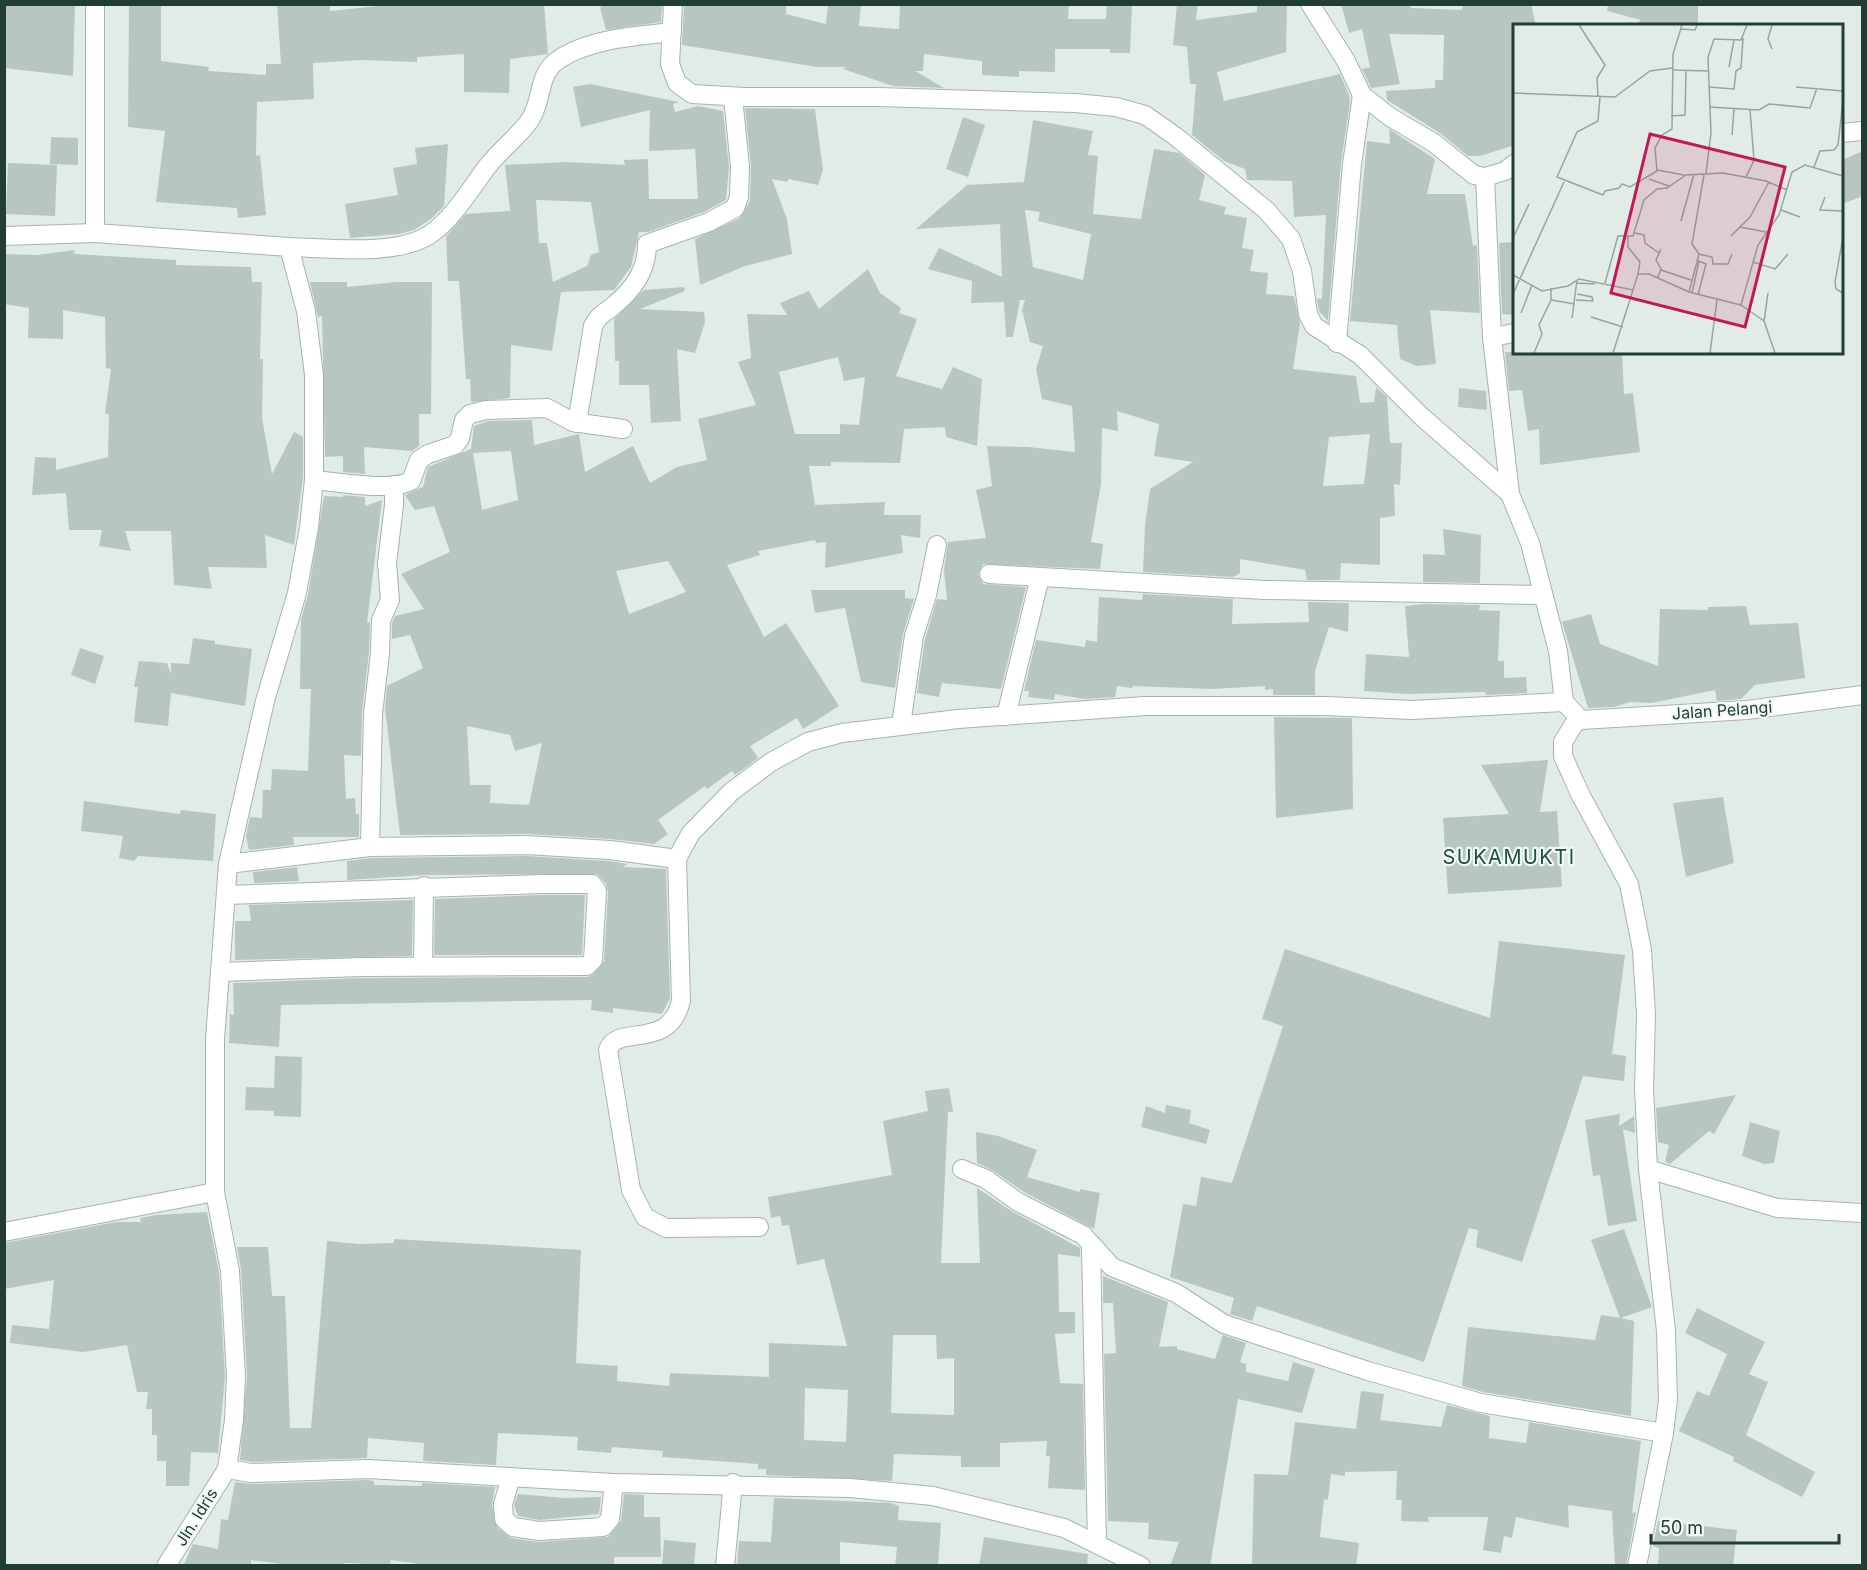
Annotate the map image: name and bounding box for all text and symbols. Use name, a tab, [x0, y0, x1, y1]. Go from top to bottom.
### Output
inset map	[1513, 24, 1843, 354]
street label: Jalan Pelangi	[1671, 697, 1773, 723]
district label: SUKAMUKTI	[1442, 845, 1576, 869]
street label: Jln. Idris	[170, 1484, 222, 1550]
scale bar	[1651, 1507, 1838, 1545]
text: 50 m	[1660, 1517, 1703, 1538]

